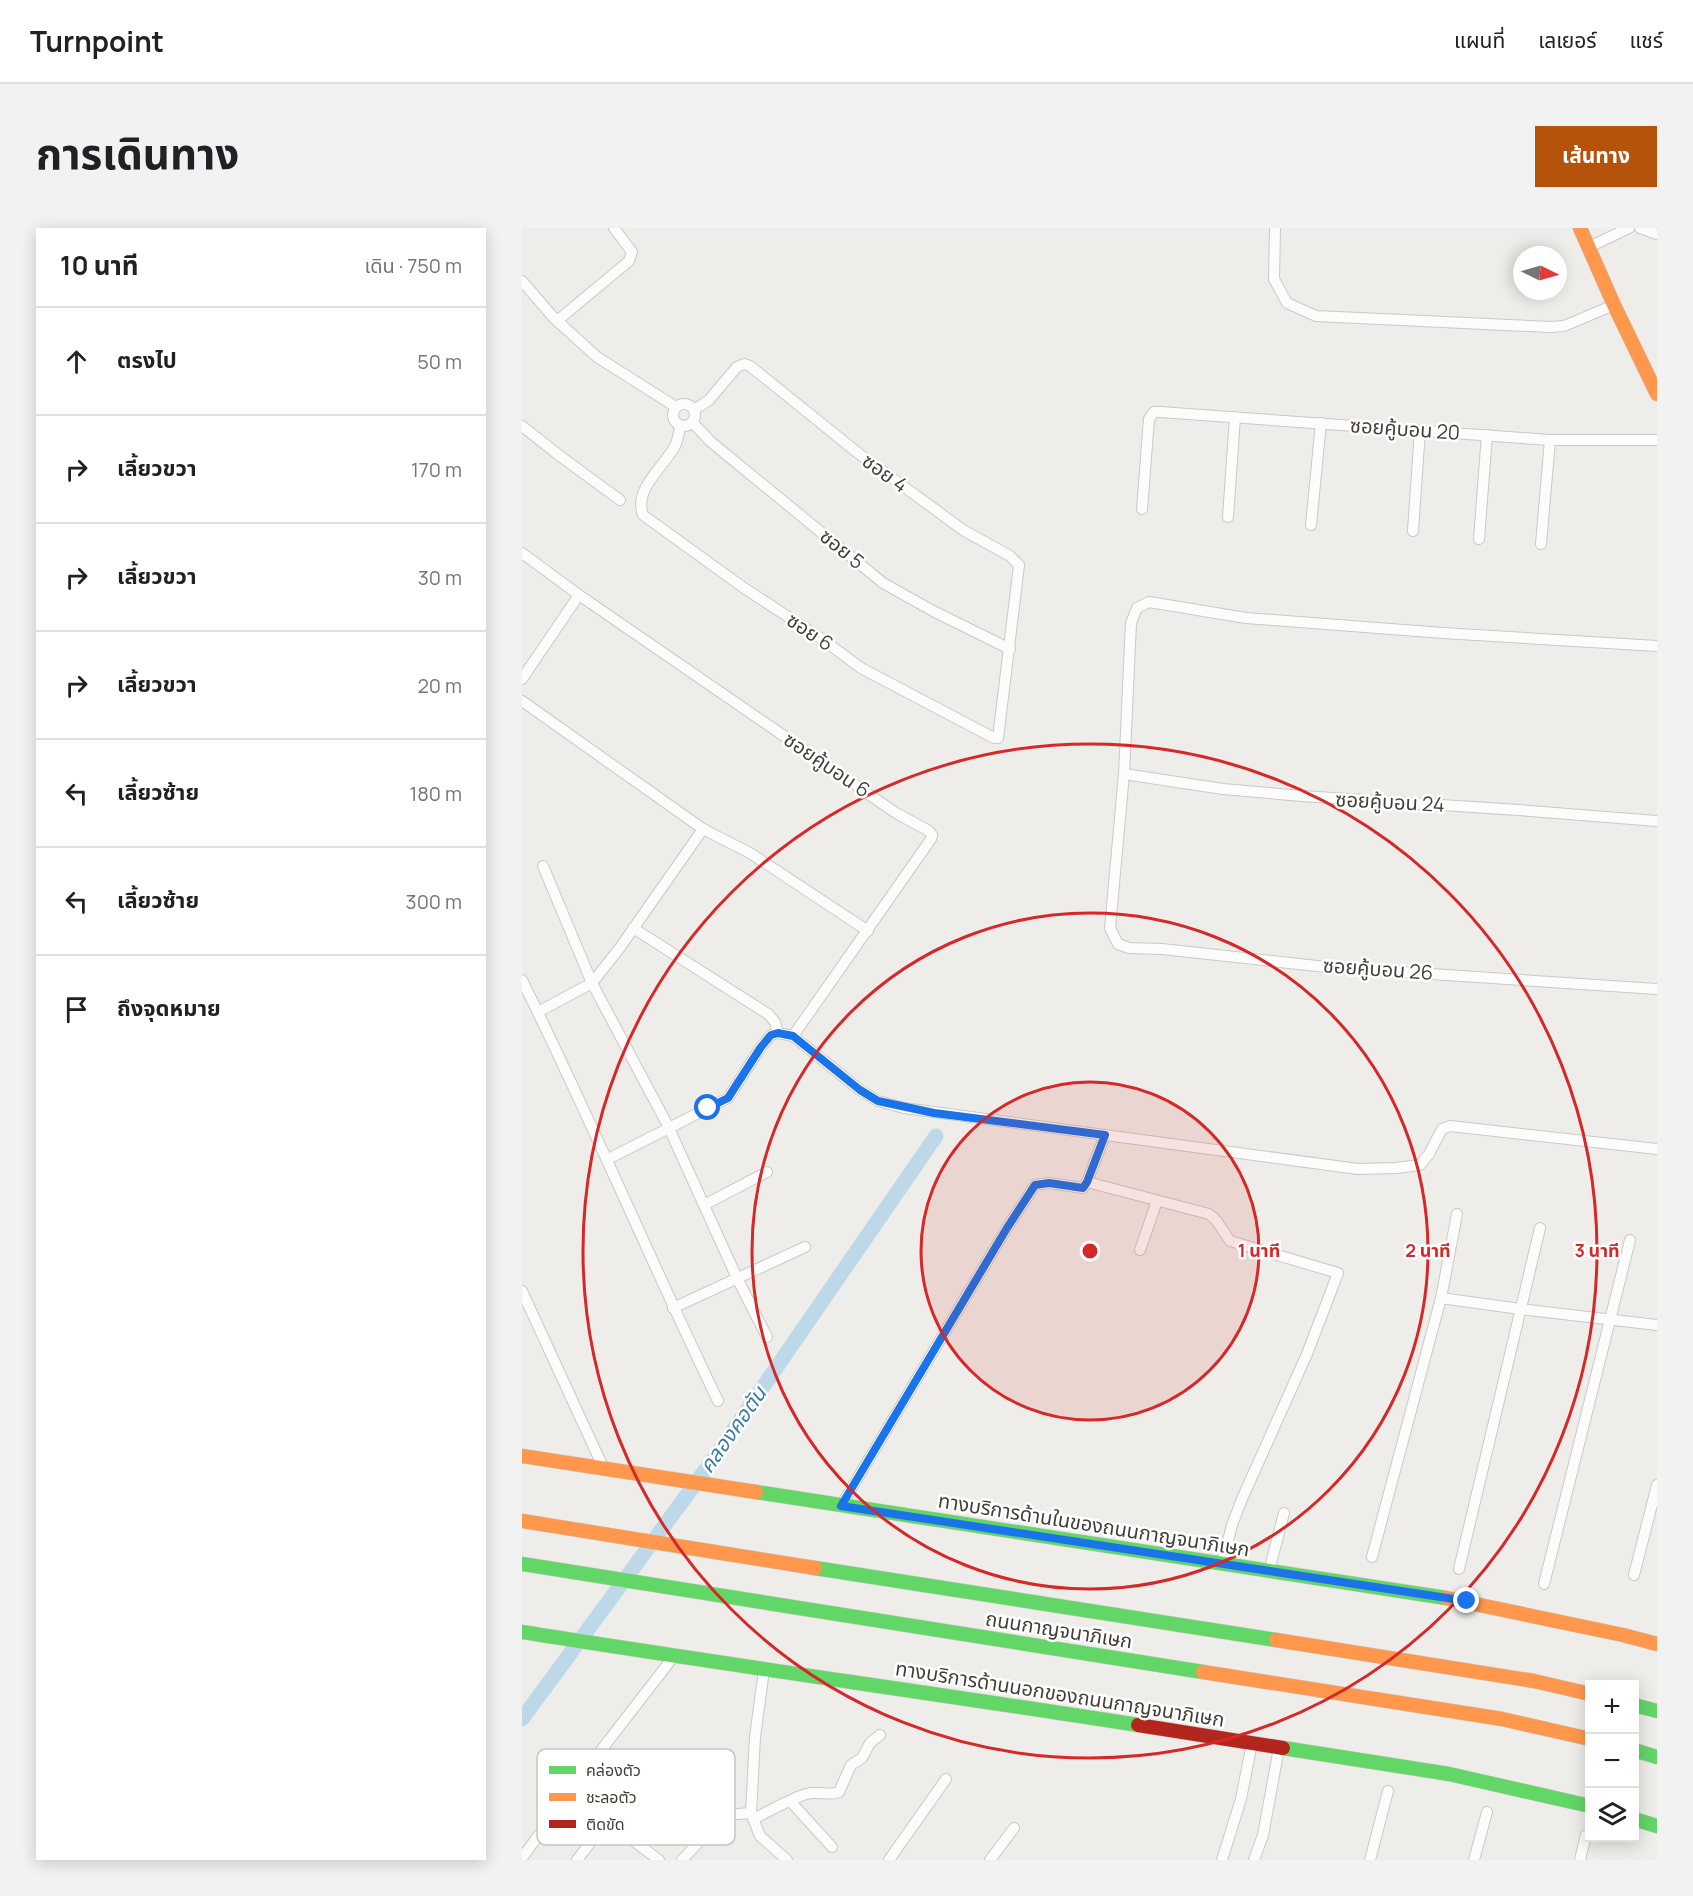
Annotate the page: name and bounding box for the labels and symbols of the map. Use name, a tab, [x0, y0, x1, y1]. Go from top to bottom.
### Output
north arrow	[1513, 246, 1567, 300]
street label: ซอยคู้บอน 20	[1349, 411, 1461, 446]
street label: ซอย 4	[857, 447, 914, 498]
street label: ซอย 5	[814, 522, 870, 575]
street label: ซอย 6	[782, 606, 839, 657]
street label: ซอยคู้บอน 6	[779, 726, 876, 803]
street label: ซอยคู้บอน 24	[1335, 785, 1445, 818]
street label: ซอยคู้บอน 26	[1322, 951, 1434, 986]
route start	[694, 1094, 720, 1120]
text: 1 นาที	[1238, 1238, 1280, 1262]
text: 2 นาที	[1405, 1238, 1451, 1262]
text: 3 นาที	[1574, 1238, 1620, 1262]
centre of rings	[1080, 1241, 1100, 1261]
water label: คลองคอตัน	[692, 1380, 773, 1478]
street label: ทางบริการด้านในของถนนกาญจนาภิเษก	[936, 1487, 1252, 1562]
route end	[1453, 1587, 1479, 1613]
street label: ถนนกาญจนาภิเษก	[984, 1605, 1134, 1654]
street label: ทางบริการด้านนอกของถนนกาญจนาภิเษก	[894, 1654, 1227, 1733]
legend	[537, 1749, 735, 1845]
text: คล่องตัว	[586, 1759, 641, 1781]
text: ชะลอตัว	[586, 1786, 637, 1808]
text: ติดขัด	[586, 1813, 625, 1835]

